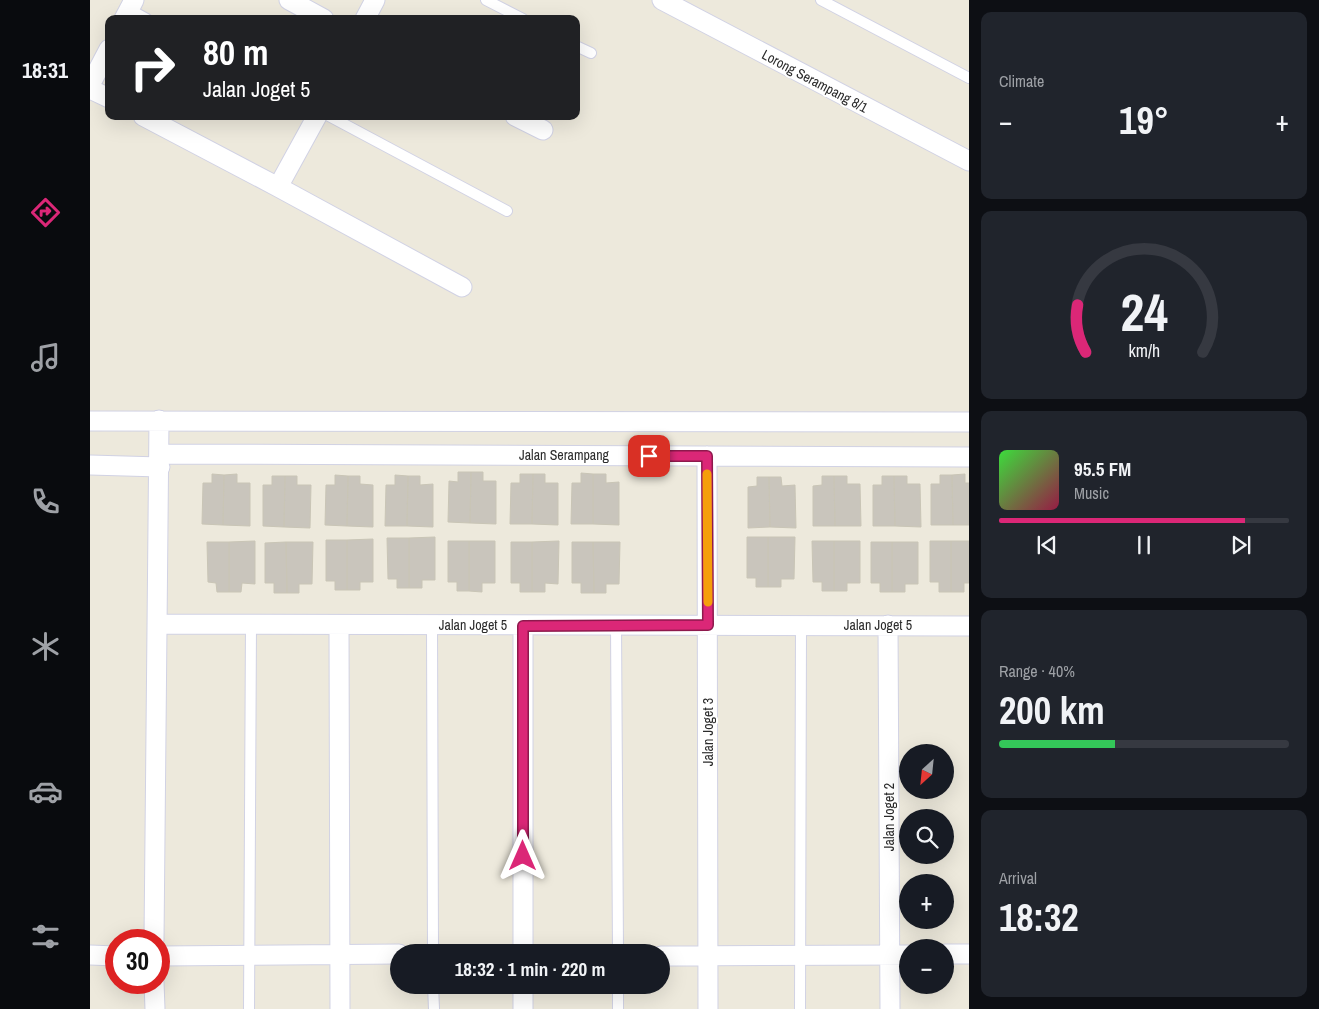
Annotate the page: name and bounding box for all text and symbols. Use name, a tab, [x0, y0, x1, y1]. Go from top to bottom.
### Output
text: 80 m	[203, 29, 268, 76]
icon: right	[120, 35, 185, 100]
street label: Lorong Serampang 8/1	[759, 45, 872, 117]
text: 18:31	[22, 55, 68, 85]
text: Climate	[999, 70, 1044, 92]
text: Jalan Joget 5	[203, 74, 310, 104]
text: 19°	[1119, 95, 1169, 146]
text: −	[999, 102, 1012, 140]
text: +	[1276, 102, 1289, 140]
icon: directions	[28, 195, 63, 230]
text: 24	[1120, 277, 1168, 347]
text: km/h	[1128, 339, 1160, 363]
icon: music	[28, 340, 63, 375]
pin	[628, 435, 670, 477]
icon: arrive	[635, 442, 663, 470]
street label: Jalan Serampang	[519, 446, 610, 464]
text: 95.5 FM	[1074, 456, 1131, 482]
text: Music	[1074, 482, 1109, 504]
icon: phone	[28, 484, 63, 519]
icon: previous	[1033, 531, 1061, 559]
icon: pause	[1130, 531, 1158, 559]
icon: next	[1227, 531, 1255, 559]
street label: Jalan Joget 5	[439, 616, 507, 634]
street label: Jalan Joget 5	[844, 616, 912, 634]
icon: climate	[28, 629, 63, 664]
text: Range · 40%	[999, 660, 1075, 682]
text: 200 km	[999, 685, 1105, 736]
street label: Jalan Joget 3	[699, 698, 717, 766]
north arrow	[899, 744, 954, 799]
map controls	[899, 744, 954, 994]
icon: car	[28, 774, 63, 809]
street label: Jalan Joget 2	[880, 783, 898, 851]
button: search	[899, 809, 954, 864]
position arrow	[496, 829, 548, 881]
text: Arrival	[999, 867, 1037, 889]
button: +	[899, 874, 954, 929]
text: 18:32	[999, 892, 1079, 943]
icon: filters	[28, 919, 63, 954]
speed limit sign: 30	[105, 929, 170, 994]
button: −	[899, 939, 954, 994]
text: 18:32 · 1 min · 220 m	[455, 956, 605, 982]

